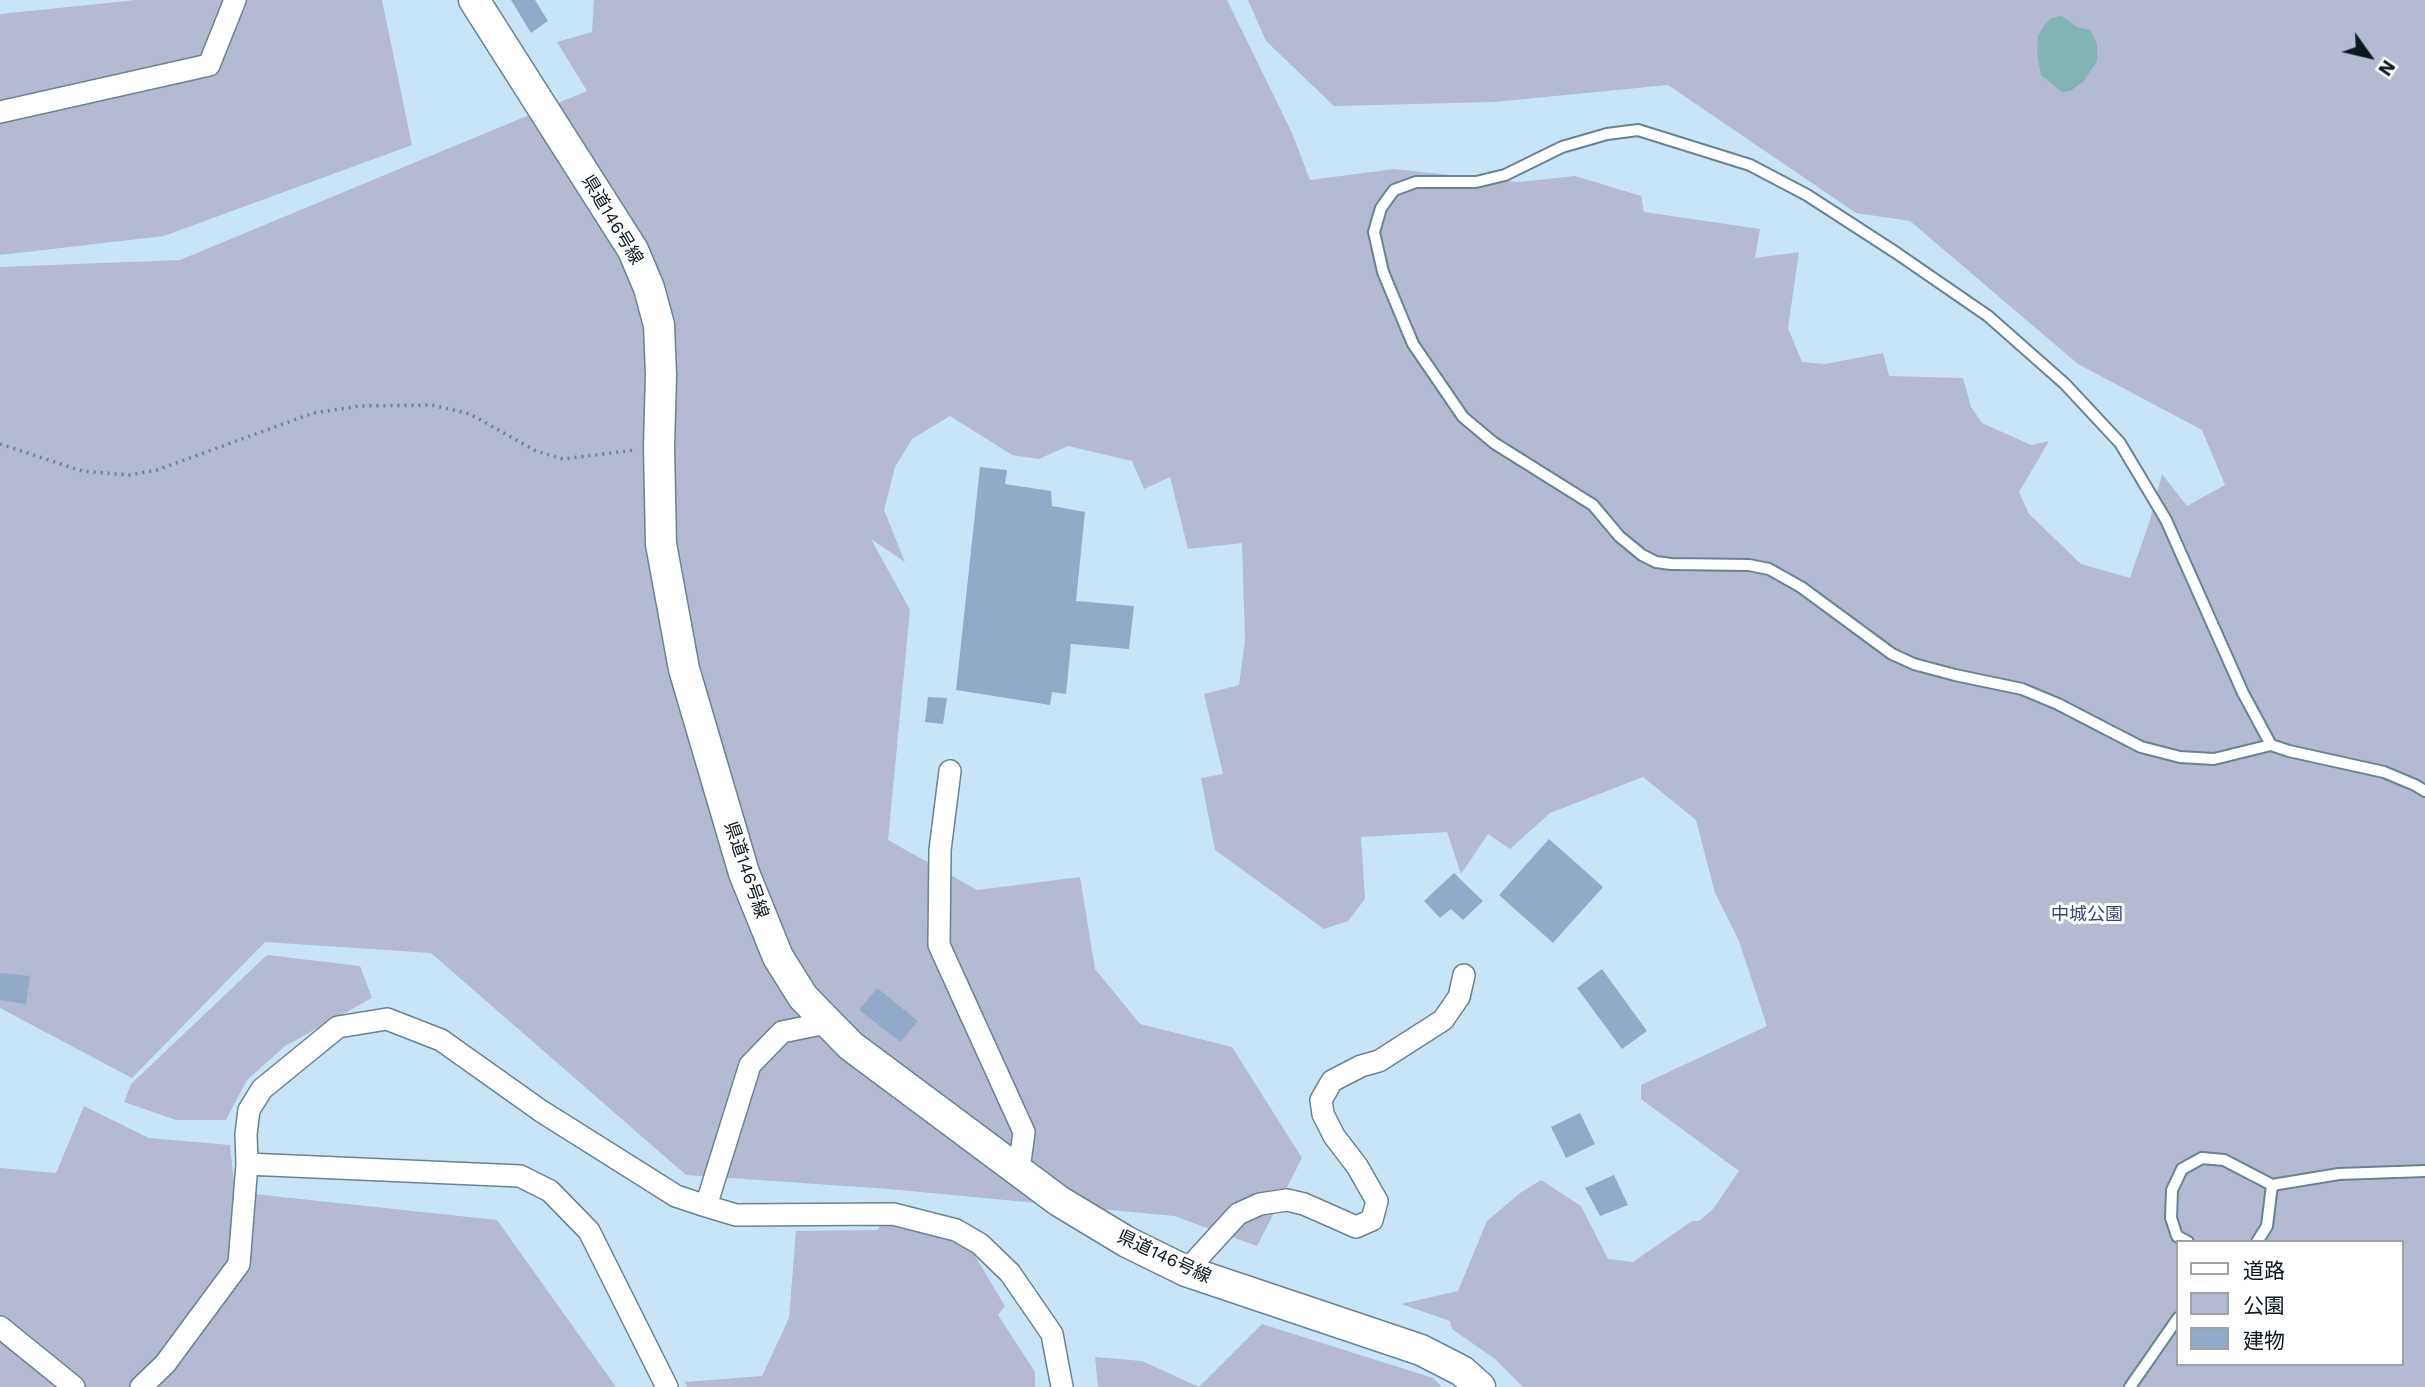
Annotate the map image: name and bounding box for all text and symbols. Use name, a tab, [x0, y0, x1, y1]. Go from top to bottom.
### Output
north arrow	[2334, 21, 2404, 91]
text: N	[2373, 56, 2400, 80]
street label: 県道146号線	[577, 171, 647, 269]
street label: 県道146号線	[719, 819, 773, 921]
park label: 中城公園	[2051, 904, 2123, 926]
street label: 県道146号線	[1114, 1226, 1214, 1288]
legend	[2176, 1240, 2404, 1366]
text: 道路	[2243, 1258, 2285, 1283]
text: 公園	[2243, 1293, 2285, 1318]
text: 建物	[2243, 1328, 2285, 1353]

